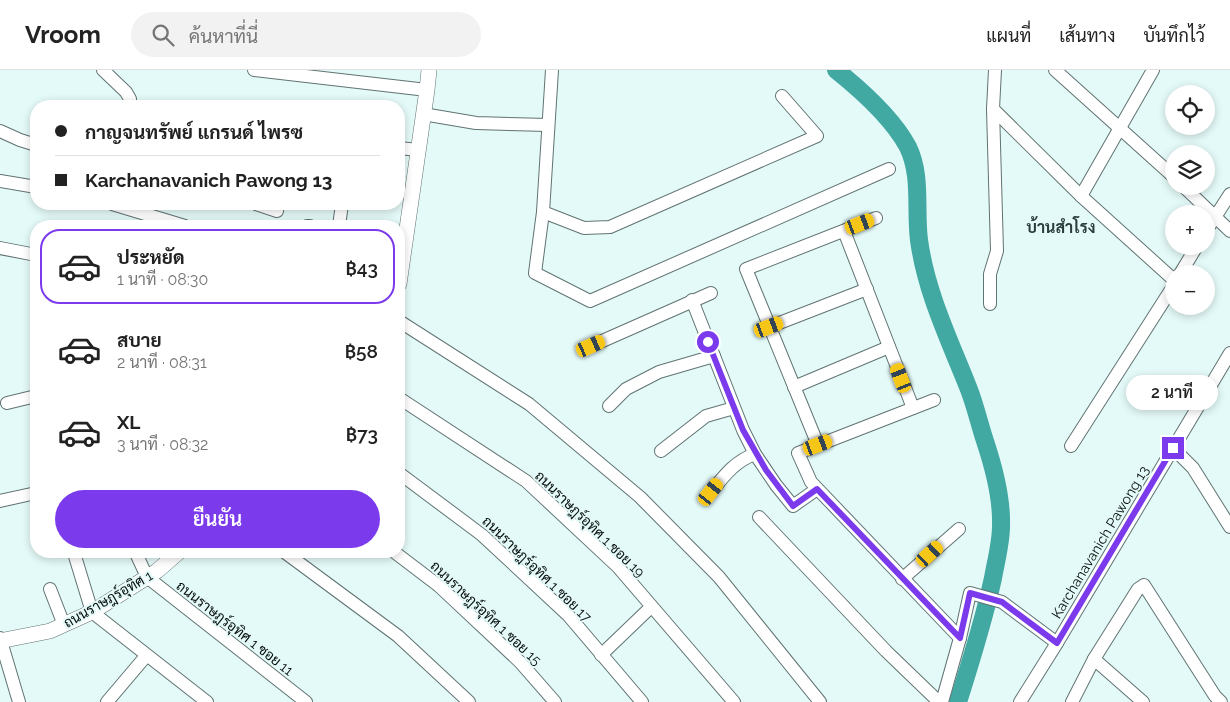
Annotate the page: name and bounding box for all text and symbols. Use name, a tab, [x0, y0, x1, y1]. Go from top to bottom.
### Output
search box	[131, 12, 481, 57]
text: Vroom	[25, 20, 101, 49]
icon: search	[149, 21, 177, 49]
text: ค้นหาที่นี่	[189, 25, 258, 47]
text: แผนที่	[986, 25, 1031, 46]
text: เส้นทาง	[1059, 25, 1115, 46]
text: บันทึกไว้	[1143, 25, 1205, 46]
map controls	[1165, 85, 1215, 315]
button: locate	[1165, 85, 1215, 135]
text: กาญจนทรัพย์ แกรนด์ ไพรซ	[85, 121, 303, 143]
button: layers	[1165, 145, 1215, 195]
text: Karchanavanich Pawong 13	[85, 169, 332, 191]
button: +	[1165, 205, 1215, 255]
car	[843, 212, 876, 236]
district label: บ้านสำโรง	[1027, 216, 1095, 237]
icon: car	[57, 244, 102, 289]
text: ประหยัด	[117, 246, 185, 268]
text: ฿43	[345, 257, 378, 279]
button: −	[1165, 265, 1215, 315]
text: 1 นาที · 08:30	[117, 270, 208, 289]
car	[752, 315, 785, 339]
icon: car	[57, 327, 102, 372]
text: สบาย	[117, 329, 162, 351]
route start	[697, 331, 719, 353]
car	[574, 333, 607, 359]
text: ฿58	[345, 340, 378, 362]
text: 2 นาที · 08:31	[117, 353, 207, 372]
car	[888, 361, 913, 395]
callout: 2 นาที	[1127, 376, 1219, 410]
text: 2 นาที	[1151, 383, 1193, 402]
icon: car	[57, 410, 102, 455]
text: XL	[117, 411, 140, 433]
text: ฿73	[346, 423, 378, 445]
car	[801, 433, 834, 457]
text: 3 นาที · 08:32	[117, 435, 208, 454]
route end	[1162, 437, 1184, 459]
street label: Karchanavanich Pawong 13	[1048, 463, 1152, 621]
street label: ถนนราษฎร์อุทิศ 1 ซอย 19	[531, 467, 649, 582]
car	[695, 476, 726, 508]
button: ยืนยัน	[55, 490, 380, 548]
street label: ถนนราษฎร์อุทิศ 1 ซอย 17	[478, 512, 596, 627]
car	[913, 538, 946, 570]
street label: ถนนราษฎร์อุทิศ 1 ซอย 15	[426, 557, 546, 670]
street label: ถนนราษฎร์อุทิศ 1	[60, 566, 156, 633]
street label: ถนนราษฎร์อุทิศ 1 ซอย 11	[172, 577, 297, 680]

